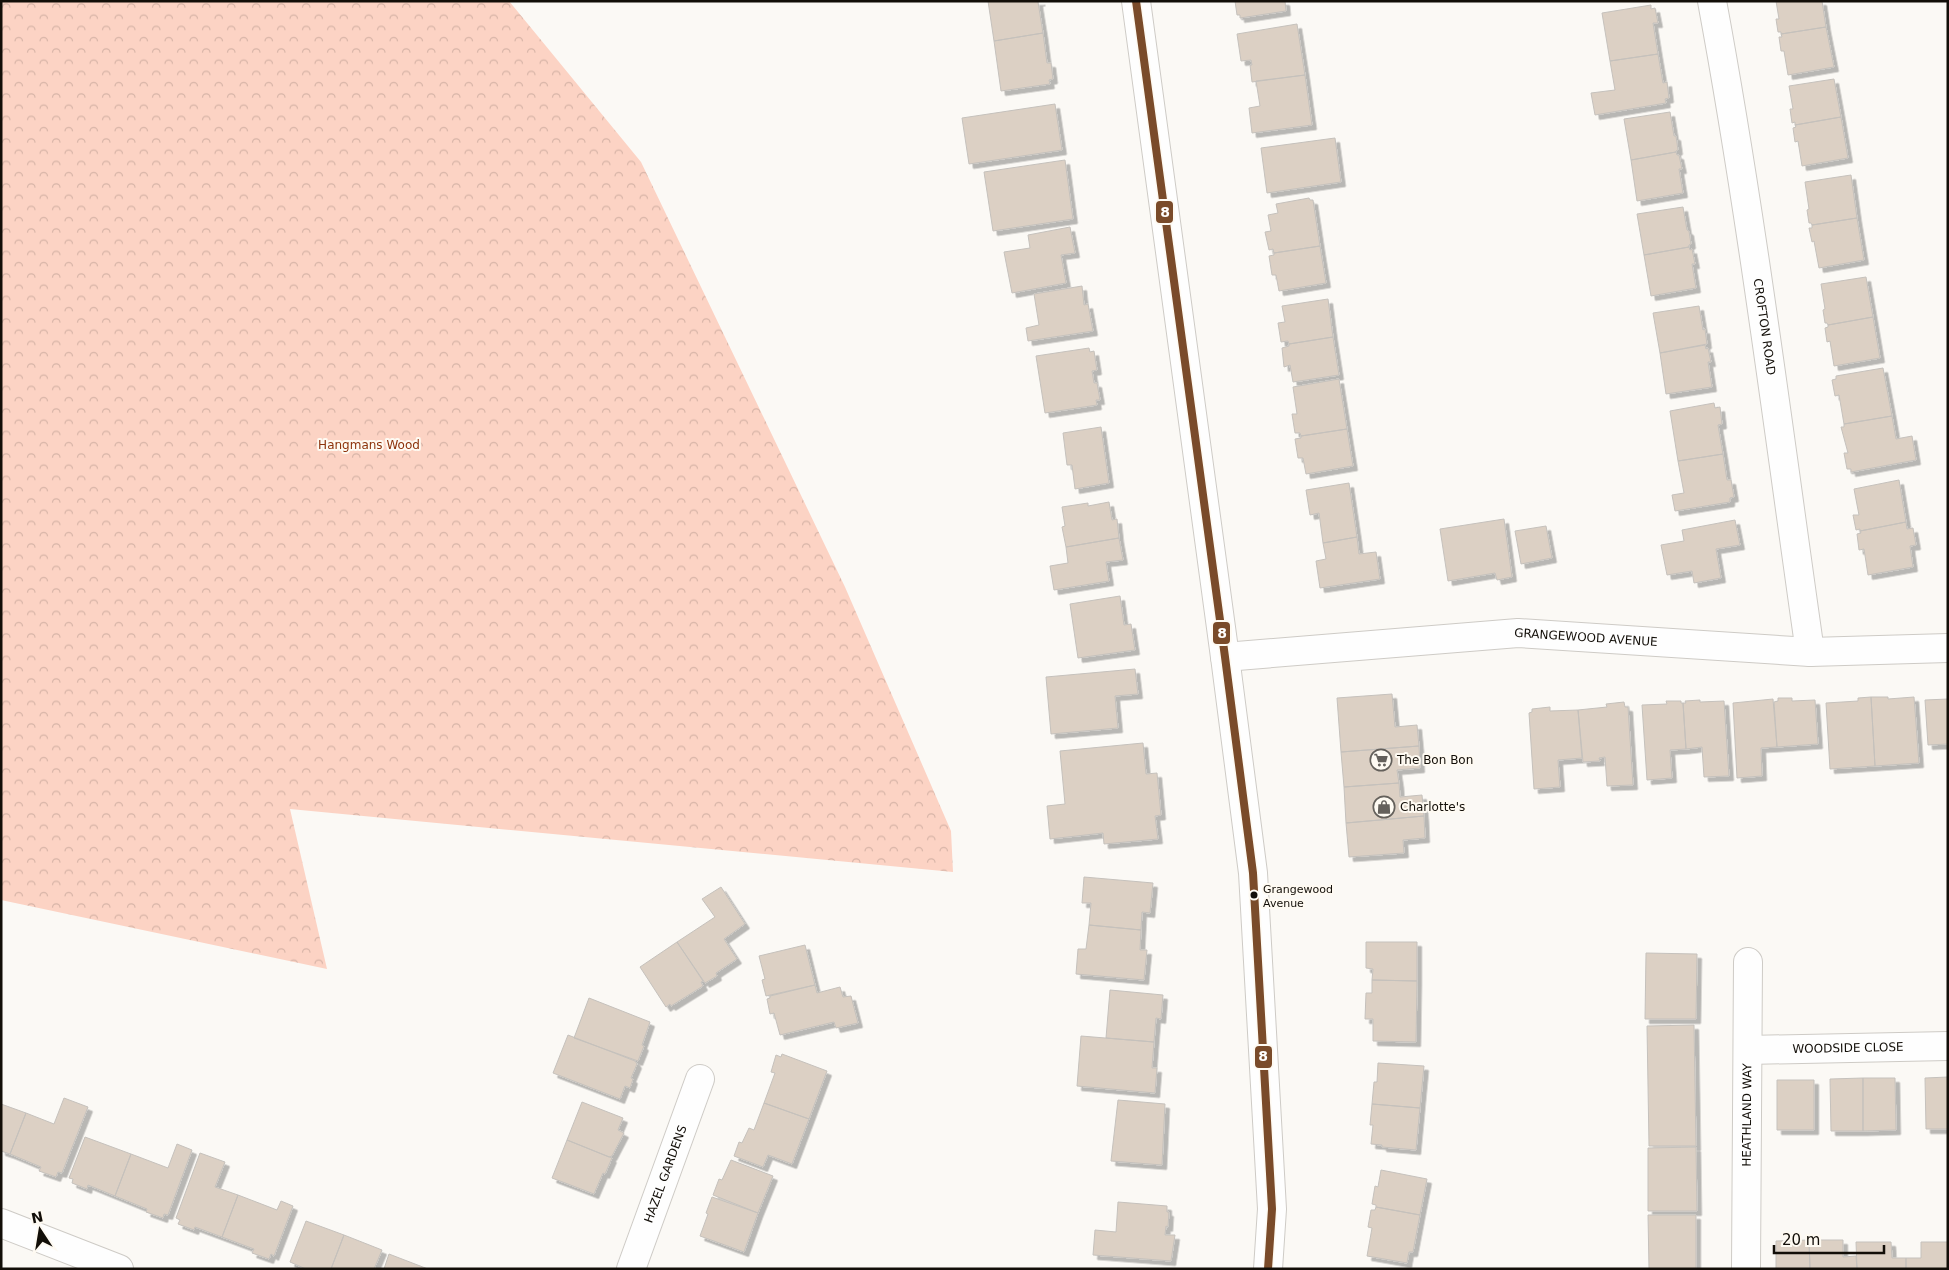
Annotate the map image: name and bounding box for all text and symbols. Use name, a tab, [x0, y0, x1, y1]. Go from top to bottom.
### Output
line badge: 8	[1155, 200, 1174, 224]
text: 8	[1160, 204, 1170, 220]
street label: CROFTON ROAD	[1751, 278, 1778, 376]
park label: Hangmans Wood	[318, 438, 420, 452]
line badge: 8	[1212, 621, 1231, 645]
text: 8	[1217, 625, 1227, 641]
street label: GRANGEWOOD AVENUE	[1514, 626, 1658, 649]
supermarket icon: The Bon Bon	[1369, 748, 1393, 772]
place label: The Bon Bon	[1396, 753, 1473, 767]
shop icon: Charlotte's	[1372, 795, 1396, 819]
place label: Charlotte's	[1400, 800, 1465, 814]
place label: Grangewood Avenue	[1263, 883, 1333, 910]
marker: Grangewood Avenue	[1249, 890, 1259, 900]
street label: WOODSIDE CLOSE	[1792, 1040, 1904, 1056]
line badge: 8	[1254, 1045, 1273, 1069]
text: 8	[1258, 1048, 1268, 1064]
street label: HEATHLAND WAY	[1740, 1063, 1754, 1167]
street label: HAZEL GARDENS	[641, 1123, 690, 1225]
north arrow	[15, 1205, 65, 1255]
text: N	[30, 1208, 45, 1226]
scale bar	[1774, 1222, 1884, 1254]
text: 20 m	[1782, 1231, 1820, 1249]

